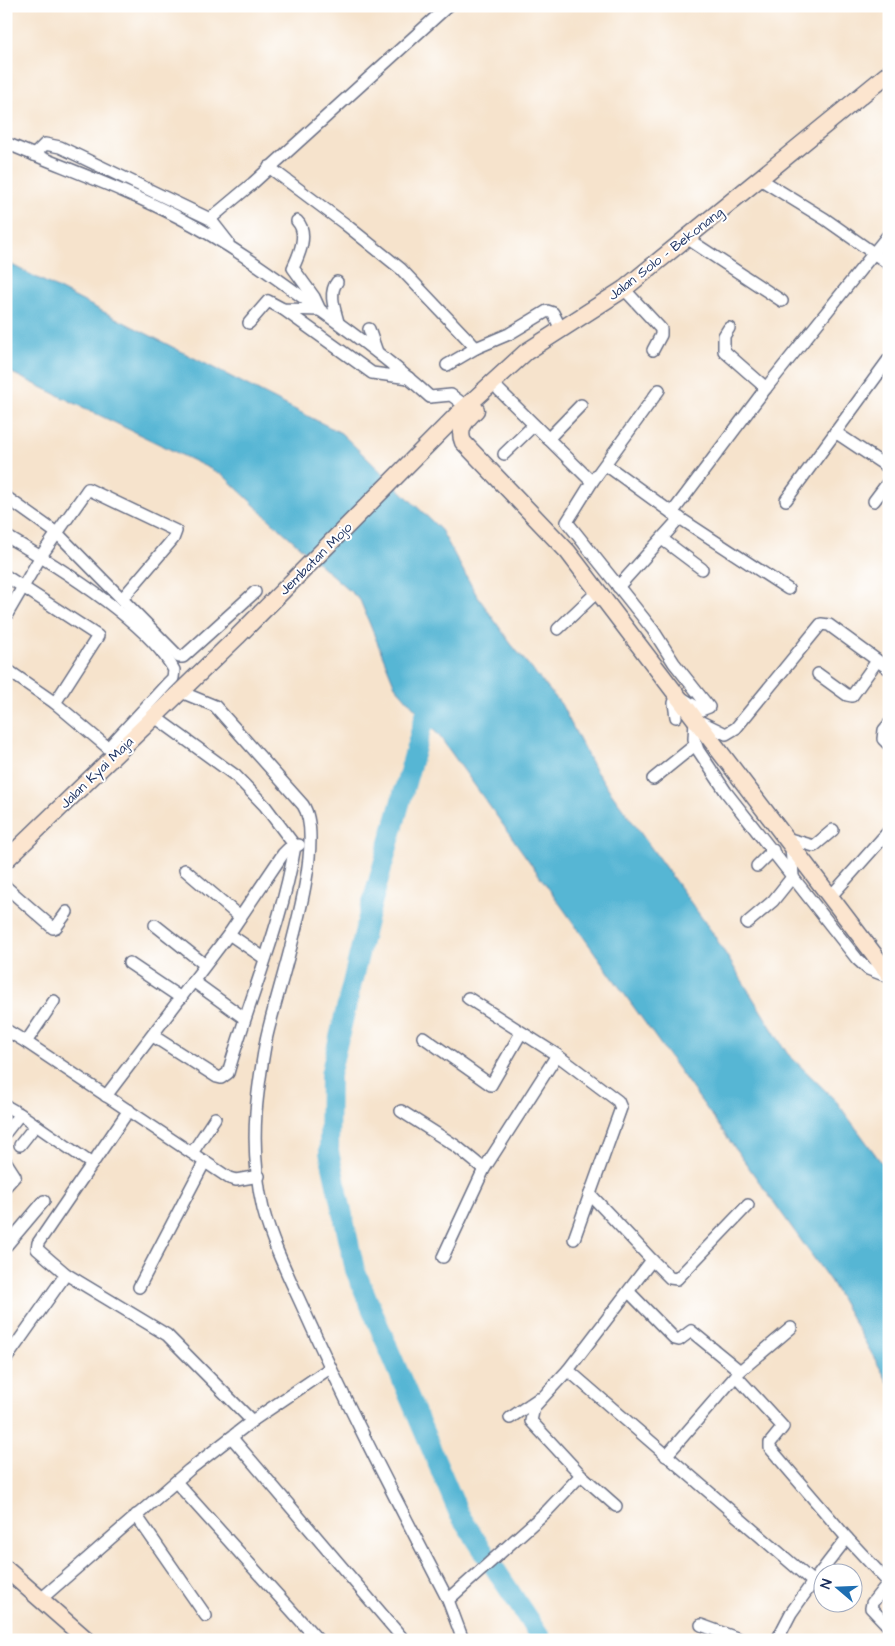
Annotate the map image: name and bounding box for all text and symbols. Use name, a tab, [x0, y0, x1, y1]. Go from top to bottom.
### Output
street label: Jalan Solo - Bekonang	[604, 203, 728, 305]
street label: Jembatan Mojo	[275, 518, 357, 600]
street label: Jalan Kyai Maja	[56, 733, 138, 813]
north arrow	[812, 1564, 862, 1614]
text: N	[816, 1576, 838, 1592]

